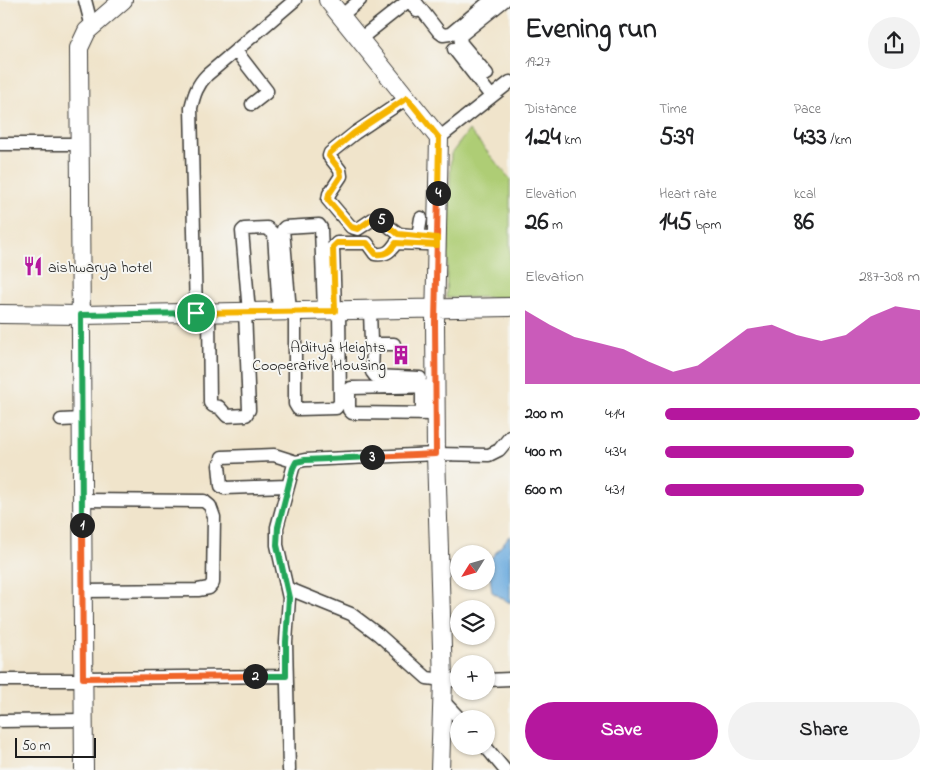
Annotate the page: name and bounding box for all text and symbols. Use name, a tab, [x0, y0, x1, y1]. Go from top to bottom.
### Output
text: Evening run	[525, 10, 657, 51]
button: share	[868, 17, 920, 69]
text: 19:27	[525, 50, 551, 74]
text: Distance	[525, 99, 577, 120]
text: Time	[659, 99, 687, 120]
text: Pace	[794, 99, 821, 120]
text: 1.24	[525, 120, 561, 156]
text: 5:39	[659, 120, 694, 156]
text: 4:33	[794, 120, 827, 156]
text: km	[561, 130, 581, 151]
text: /km	[827, 130, 852, 151]
pin: 4	[426, 180, 450, 206]
text: 4	[436, 183, 441, 204]
text: Elevation	[525, 184, 576, 205]
text: Heart rate	[659, 184, 717, 205]
text: kcal	[794, 184, 816, 205]
text: 26	[525, 205, 548, 241]
text: 145	[659, 205, 692, 241]
text: 86	[794, 205, 814, 241]
pin: 5	[368, 208, 394, 232]
text: 5	[377, 210, 386, 231]
text: m	[548, 215, 563, 236]
text: bpm	[692, 215, 721, 236]
restaurant icon: aishwarya hotel	[22, 255, 44, 277]
place label: aishwarya hotel	[48, 256, 152, 280]
text: Elevation	[525, 265, 584, 289]
text: 287–308 m	[859, 265, 920, 289]
pin	[175, 292, 217, 334]
icon: arrive	[182, 299, 210, 327]
place label: Aditya Heights Cooperative Housing	[252, 336, 386, 378]
building icon: Aditya Heights Cooperative Housing	[390, 344, 412, 366]
text: 200 m	[525, 402, 563, 426]
text: 4:14	[605, 402, 625, 426]
text: 400 m	[525, 440, 562, 464]
text: 4:34	[605, 440, 626, 464]
pin: 3	[360, 444, 384, 470]
text: 3	[370, 447, 375, 468]
text: 600 m	[525, 478, 562, 502]
text: 4:31	[605, 478, 625, 502]
pin: 1	[70, 512, 94, 538]
text: 1	[80, 515, 85, 536]
north arrow	[450, 545, 495, 590]
map controls	[450, 545, 495, 755]
button: layers	[450, 600, 495, 645]
button: +	[450, 655, 495, 700]
pin: 2	[242, 664, 268, 688]
text: 2	[252, 666, 259, 687]
button: Save	[525, 702, 718, 760]
button: Share	[728, 702, 920, 760]
button: −	[450, 710, 495, 755]
scale bar	[15, 735, 96, 758]
text: 50 m	[22, 736, 50, 757]

